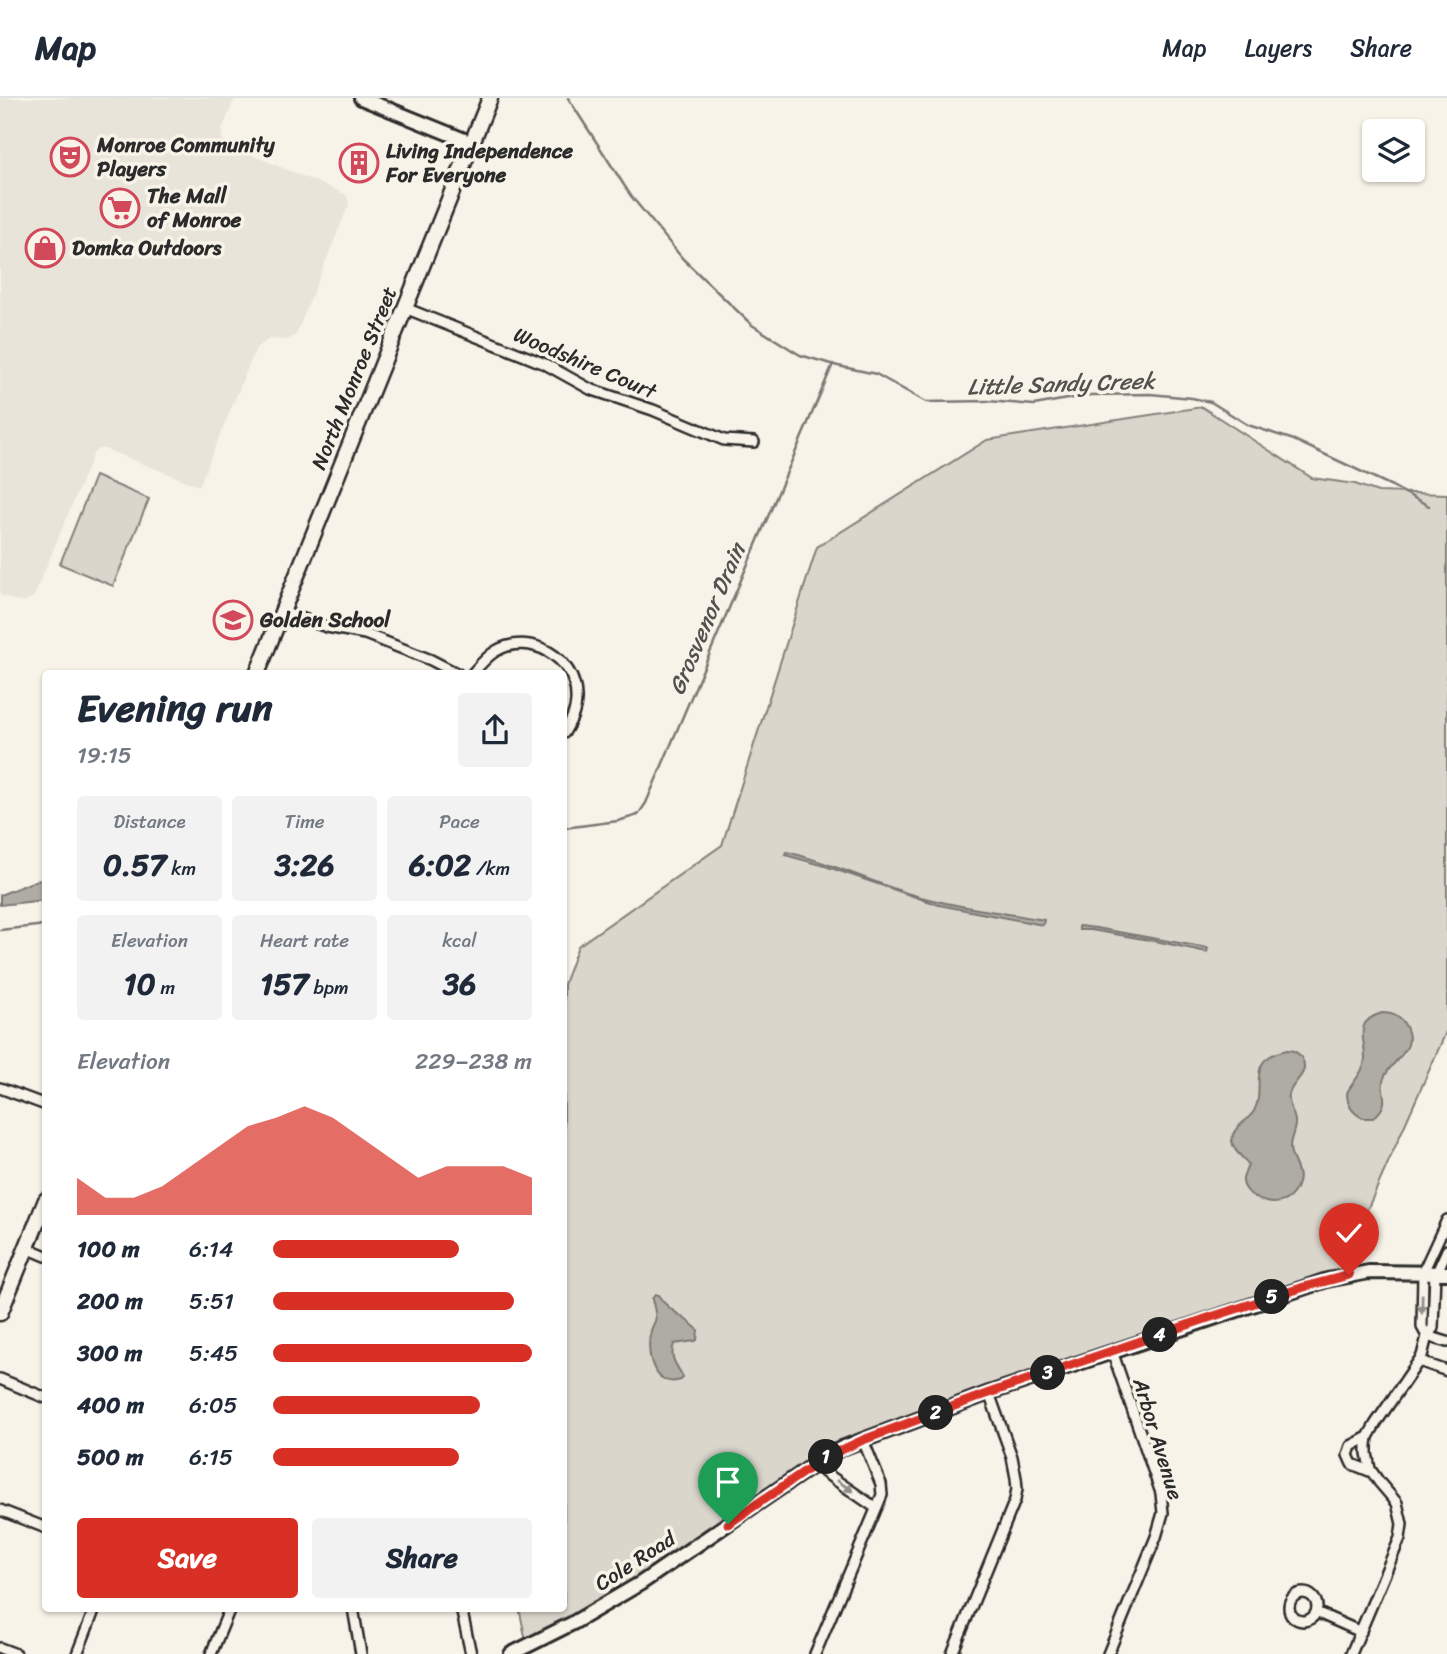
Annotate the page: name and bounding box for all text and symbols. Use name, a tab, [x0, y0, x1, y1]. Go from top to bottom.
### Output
text: Map	[35, 19, 96, 77]
text: Map	[1162, 27, 1207, 69]
text: Layers	[1245, 27, 1312, 69]
text: Share	[1350, 27, 1412, 69]
map controls	[1362, 119, 1425, 182]
button: layers	[1362, 119, 1425, 182]
place label: Monroe Community Players	[96, 126, 276, 188]
place label: Living Independence For Everyone	[385, 132, 573, 194]
theatre icon: Monroe Community Players	[49, 136, 91, 178]
building icon: Living Independence For Everyone	[338, 142, 380, 184]
place label: The Mall of Monroe	[147, 177, 242, 239]
supermarket icon: The Mall of Monroe	[99, 187, 141, 229]
shop icon: Domka Outdoors	[24, 227, 66, 269]
place label: Domka Outdoors	[72, 229, 222, 267]
street label: North Monroe Street	[300, 280, 408, 476]
street label: Woodshire Court	[508, 316, 664, 411]
water label: Little Sandy Creek	[966, 360, 1157, 408]
water label: Grosvenor Drain	[657, 534, 758, 701]
school or university icon: Golden School	[212, 599, 254, 641]
place label: Golden School	[259, 601, 391, 639]
text: Evening run	[77, 675, 273, 742]
button: share	[458, 693, 532, 767]
text: 19:15	[77, 735, 132, 776]
text: Distance	[113, 805, 186, 838]
text: Time	[284, 805, 325, 838]
text: Pace	[439, 805, 480, 838]
text: 0.57	[103, 838, 166, 892]
text: 3:26	[275, 838, 334, 892]
text: 6:02	[409, 838, 471, 892]
text: km	[166, 852, 196, 885]
text: /km	[471, 852, 510, 885]
text: Elevation	[111, 924, 188, 957]
text: Heart rate	[260, 924, 349, 957]
text: kcal	[442, 924, 477, 957]
text: 10	[124, 957, 156, 1011]
text: 157	[260, 957, 309, 1011]
text: 36	[443, 957, 476, 1011]
text: m	[156, 971, 175, 1004]
text: bpm	[309, 971, 349, 1004]
text: Elevation	[77, 1041, 170, 1082]
text: 229–238 m	[415, 1041, 532, 1082]
pin	[1319, 1203, 1379, 1275]
icon: check	[1330, 1214, 1368, 1252]
text: 100 m	[77, 1229, 140, 1270]
text: 6:14	[189, 1229, 233, 1270]
pin: 5	[1254, 1280, 1290, 1314]
text: 5	[1266, 1280, 1277, 1313]
text: 200 m	[77, 1281, 143, 1322]
text: 5:51	[189, 1281, 234, 1322]
one-way arrow	[1417, 1294, 1428, 1316]
pin: 4	[1142, 1318, 1178, 1352]
text: 4	[1154, 1318, 1165, 1351]
text: 300 m	[77, 1333, 142, 1374]
text: 5:45	[189, 1333, 238, 1374]
pin: 3	[1030, 1356, 1066, 1390]
text: 3	[1042, 1356, 1053, 1389]
street label: Arbor Avenue	[1121, 1372, 1195, 1505]
text: 400 m	[77, 1385, 144, 1426]
text: 6:05	[189, 1385, 238, 1426]
pin: 2	[918, 1396, 954, 1430]
text: 2	[930, 1396, 941, 1429]
text: 500 m	[77, 1437, 144, 1478]
text: 6:15	[189, 1437, 233, 1478]
pin: 1	[808, 1440, 844, 1474]
text: 1	[821, 1440, 830, 1473]
pin	[698, 1452, 758, 1524]
icon: arrive	[709, 1463, 747, 1501]
one-way arrow	[836, 1479, 854, 1493]
button: Save	[77, 1518, 298, 1598]
button: Share	[312, 1518, 532, 1598]
street label: Cole Road	[587, 1519, 685, 1602]

